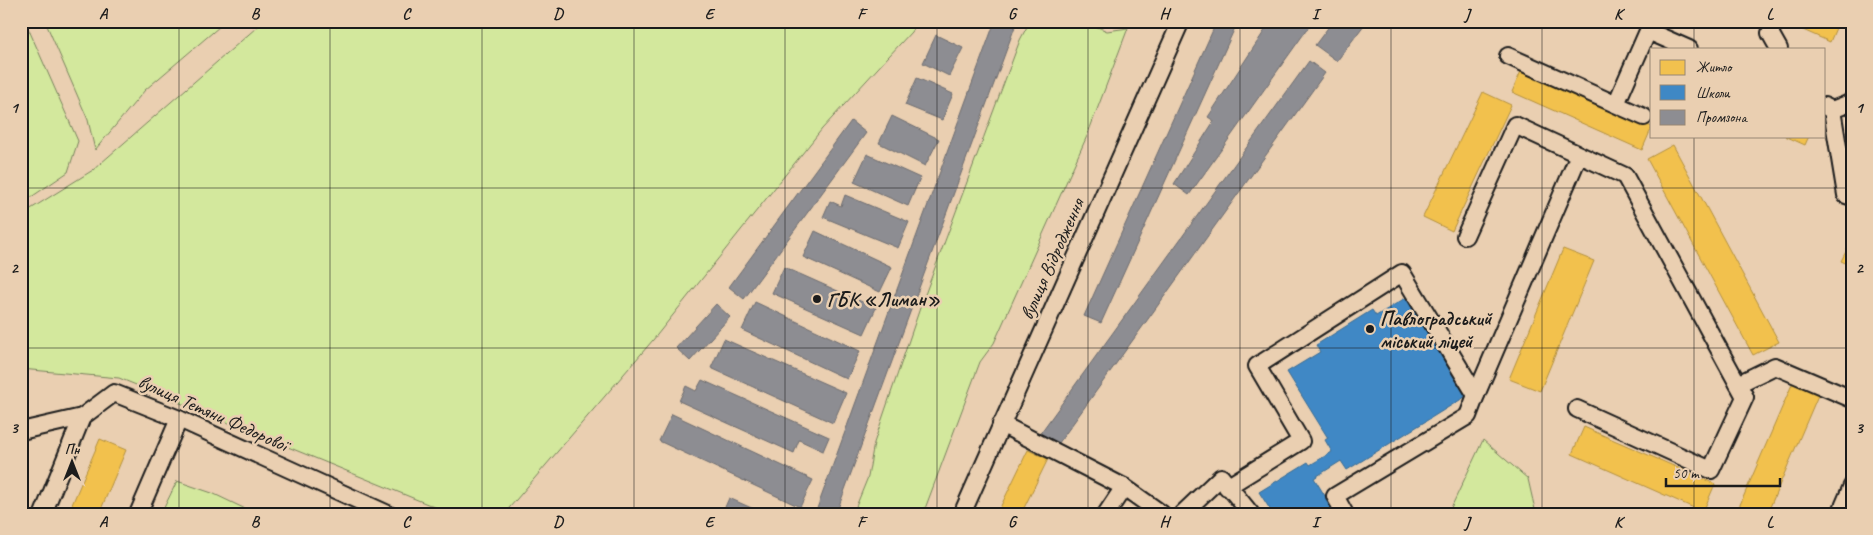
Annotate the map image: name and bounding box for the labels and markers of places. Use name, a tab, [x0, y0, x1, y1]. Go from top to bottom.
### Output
place label: ГБК «Лиман»	[827, 287, 941, 312]
marker: ГБК «Лиман»	[811, 293, 823, 305]
place label: Павлоградський міський ліцей	[1380, 306, 1493, 354]
marker: Павлоградський міський ліцей	[1364, 323, 1376, 335]

